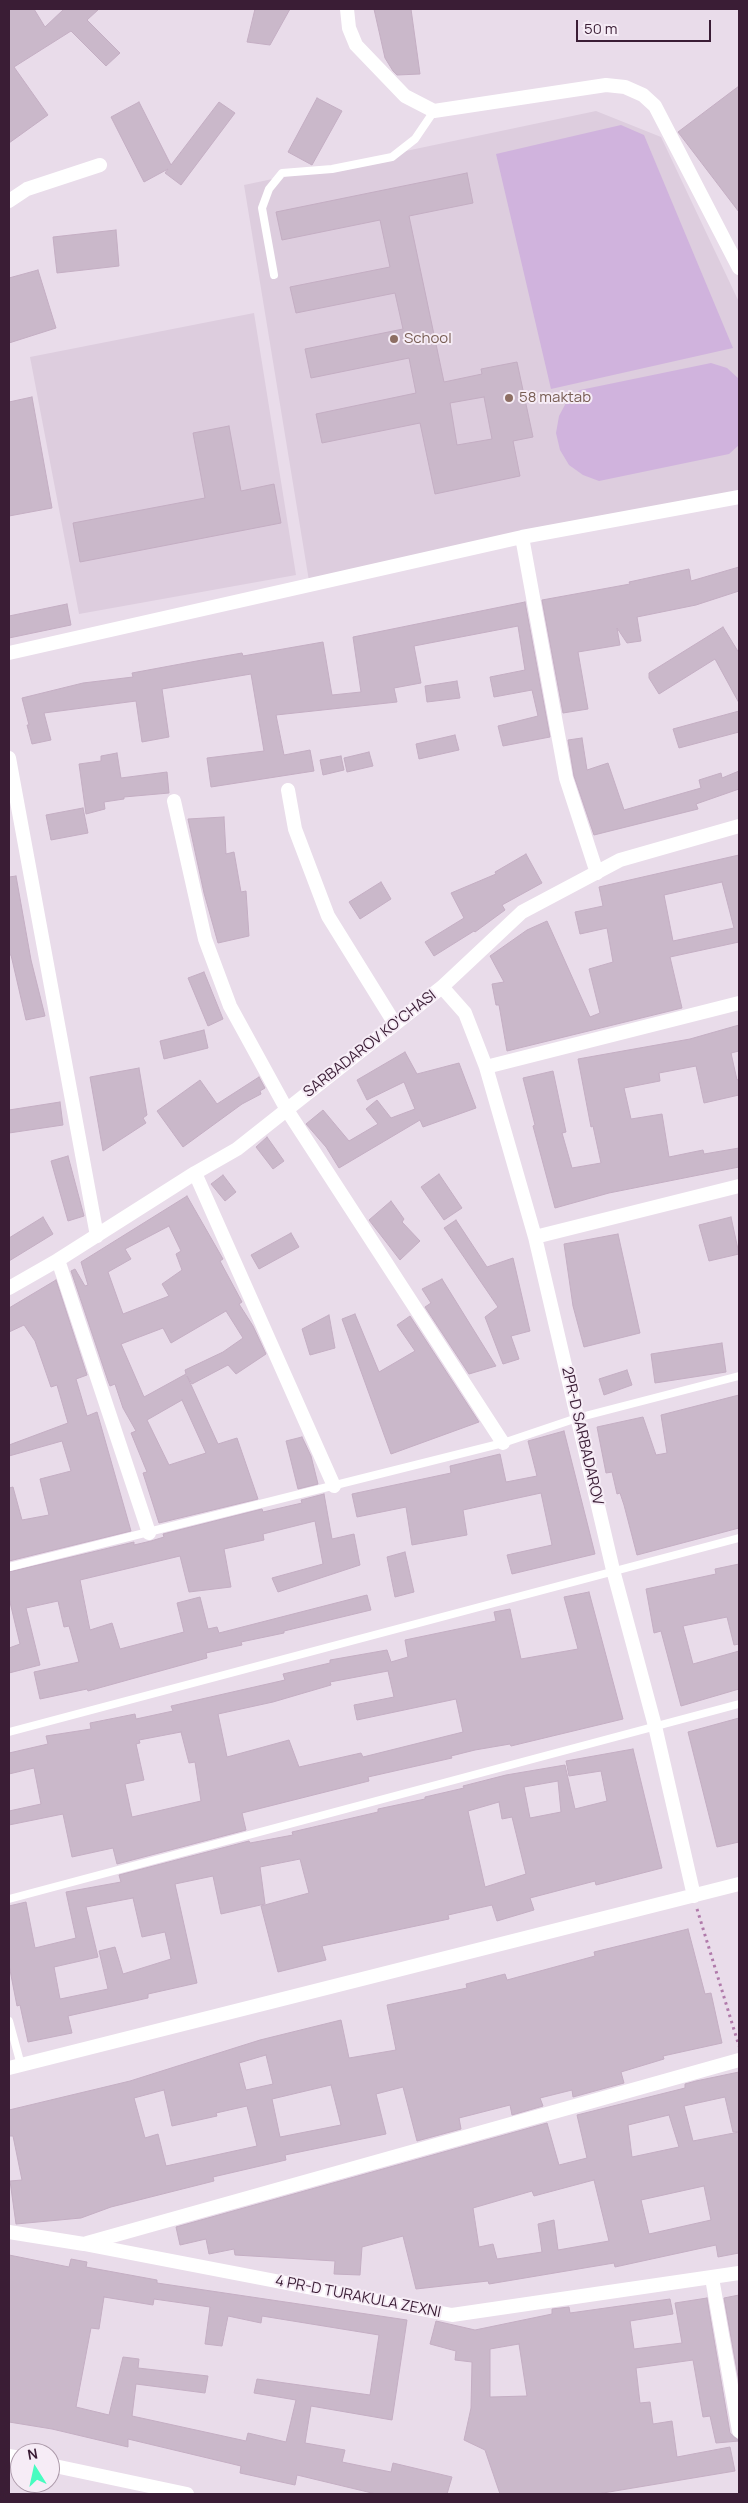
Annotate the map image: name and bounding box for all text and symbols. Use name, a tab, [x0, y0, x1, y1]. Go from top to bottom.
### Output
scale bar	[578, 10, 713, 42]
text: 50 m	[584, 18, 618, 39]
place label: School	[404, 330, 452, 348]
marker: School	[388, 333, 400, 345]
place label: 58 maktab	[519, 389, 591, 407]
marker: 58 maktab	[503, 392, 515, 404]
street label: SARBADAROV KO'CHASI	[300, 987, 440, 1101]
street label: 2PR-D SARBADAROV	[557, 1365, 607, 1507]
street label: 4 PR-D TURAKULA ZEXNI	[274, 2272, 442, 2322]
north arrow	[10, 2443, 60, 2493]
text: N	[26, 2443, 39, 2464]

